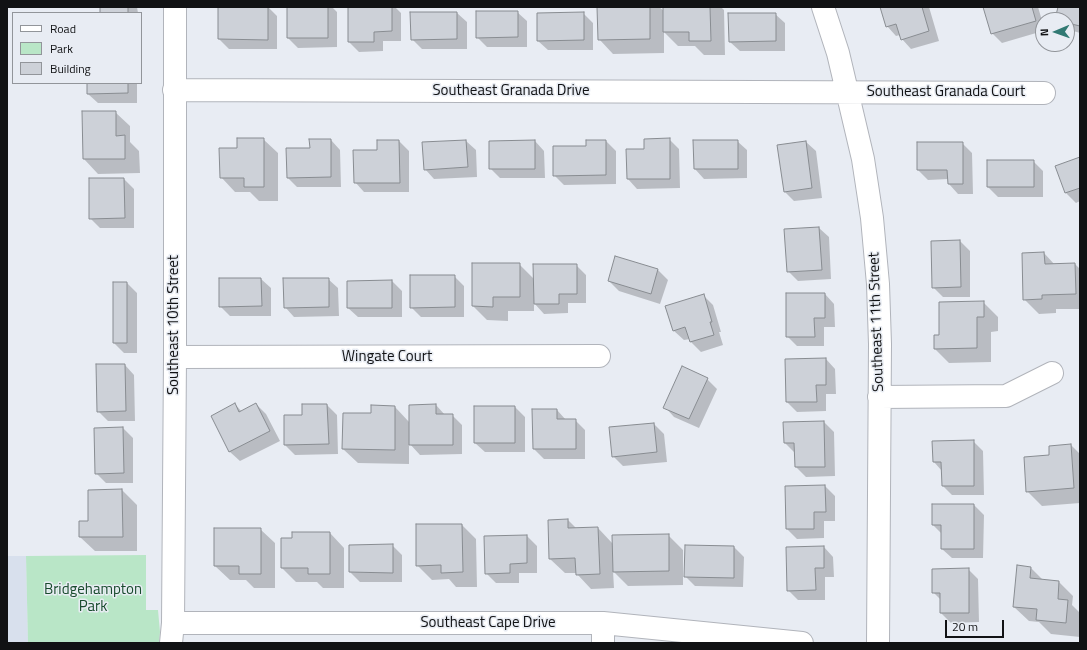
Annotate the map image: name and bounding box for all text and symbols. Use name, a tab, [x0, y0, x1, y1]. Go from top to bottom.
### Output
legend	[12, 12, 142, 84]
north arrow	[1035, 12, 1075, 52]
text: Road	[50, 19, 76, 38]
text: N	[1036, 28, 1052, 36]
text: Park	[50, 39, 73, 58]
text: Building	[50, 59, 91, 78]
street label: Southeast Granada Drive	[432, 82, 590, 100]
street label: Southeast Granada Court	[867, 83, 1025, 101]
street label: Southeast 11th Street	[866, 252, 888, 392]
street label: Southeast 10th Street	[165, 255, 183, 395]
street label: Wingate Court	[342, 348, 432, 366]
park label: Bridgehampton Park	[44, 581, 142, 616]
scale bar	[947, 612, 1006, 638]
street label: Southeast Cape Drive	[420, 614, 556, 632]
text: 20 m	[952, 617, 978, 636]

